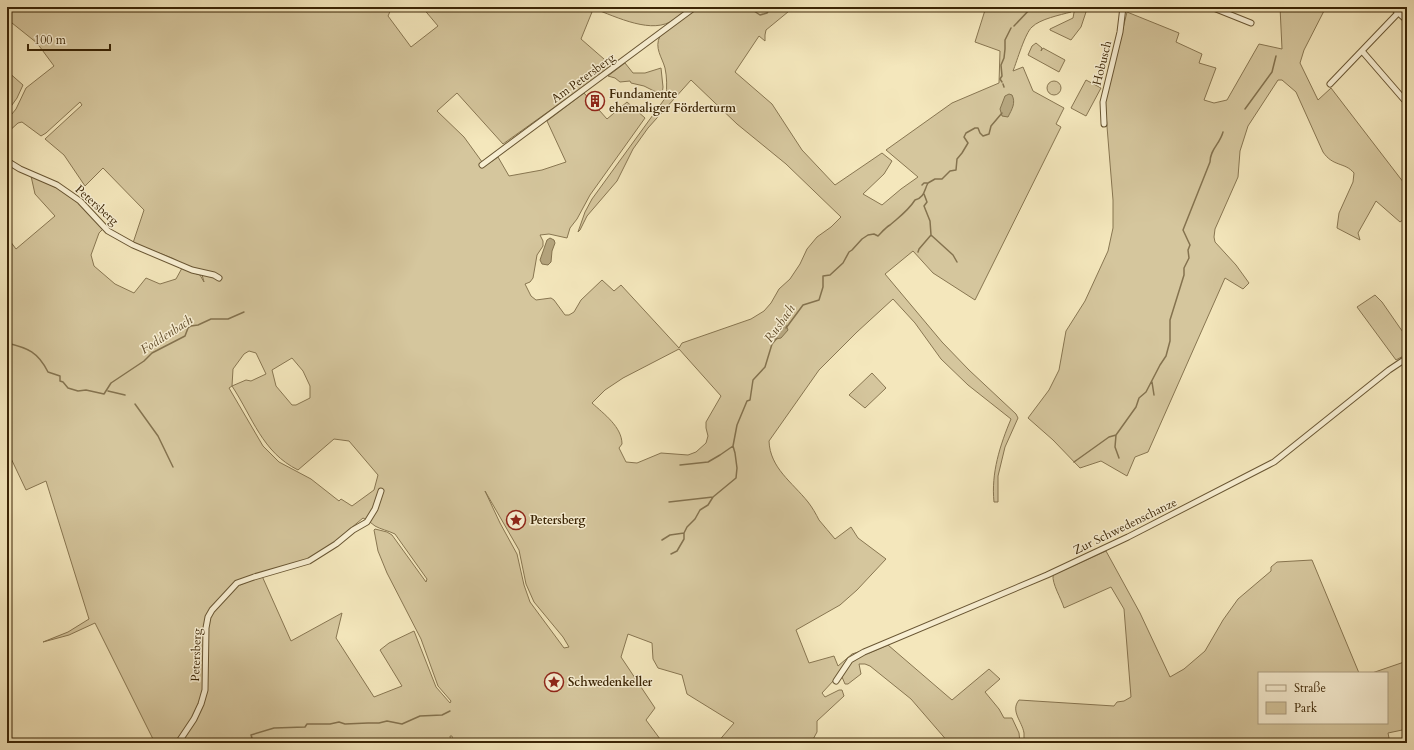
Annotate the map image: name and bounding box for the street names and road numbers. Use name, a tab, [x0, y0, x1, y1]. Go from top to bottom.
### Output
street label: Hobusch	[1089, 39, 1115, 87]
street label: Am Petersberg	[548, 49, 618, 107]
street label: Petersberg	[72, 181, 122, 229]
street label: Zur Schwedenschanze	[1071, 494, 1179, 558]
street label: Petersberg	[187, 628, 205, 682]

